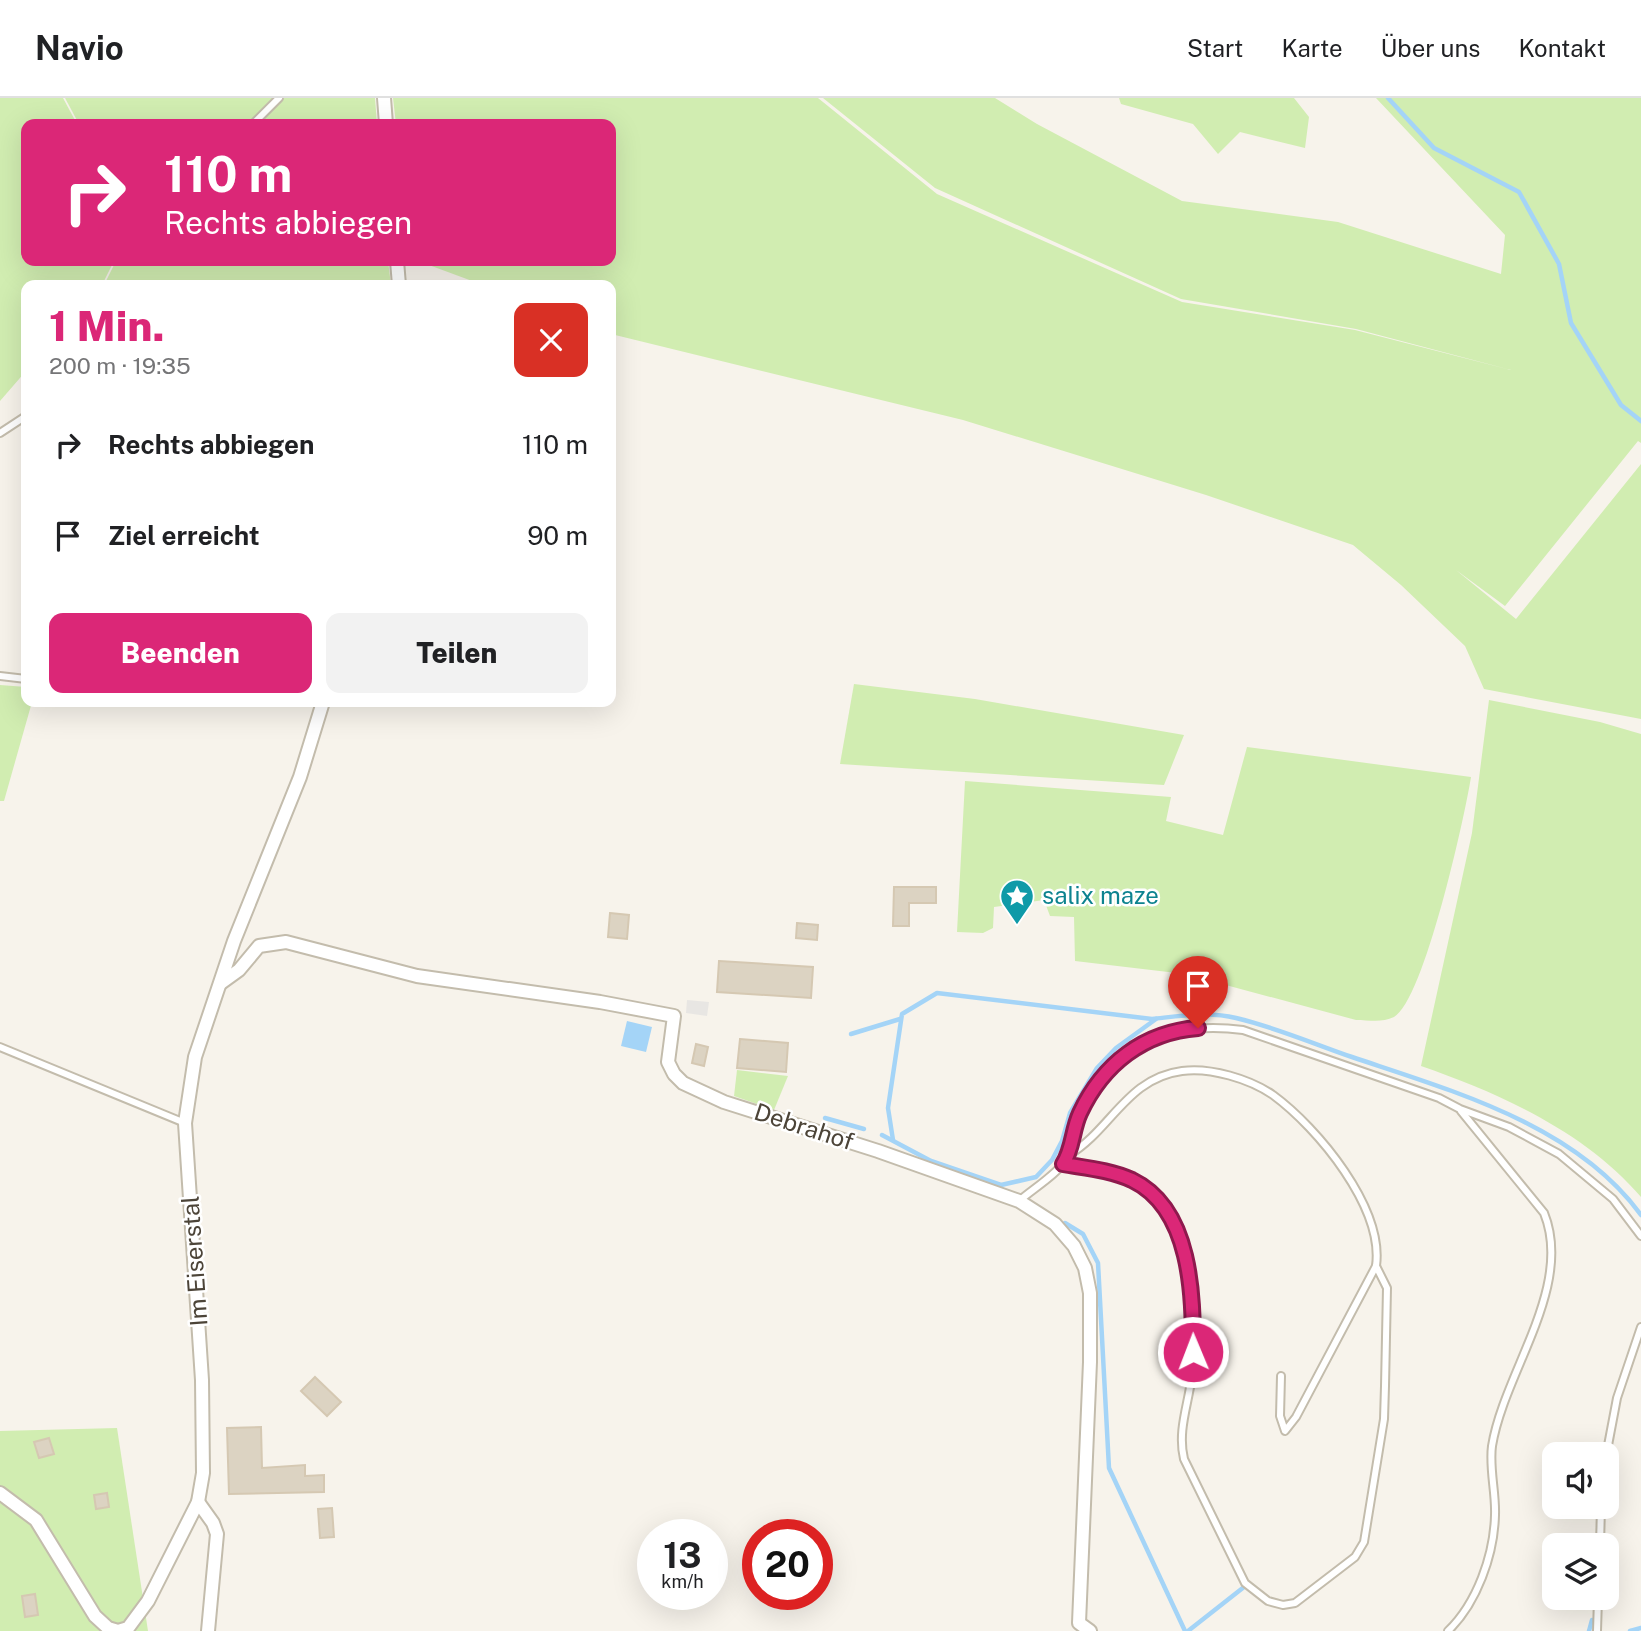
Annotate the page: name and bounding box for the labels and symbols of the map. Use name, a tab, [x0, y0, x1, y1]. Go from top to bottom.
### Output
place icon: salix maze	[998, 877, 1036, 926]
place label: salix maze	[1042, 881, 1159, 909]
pin	[1168, 956, 1228, 1028]
street label: Debrahof	[751, 1097, 858, 1155]
street label: Im Eiserstal	[175, 1195, 213, 1327]
position arrow	[1156, 1315, 1230, 1389]
speed limit sign: 20	[742, 1519, 833, 1610]

